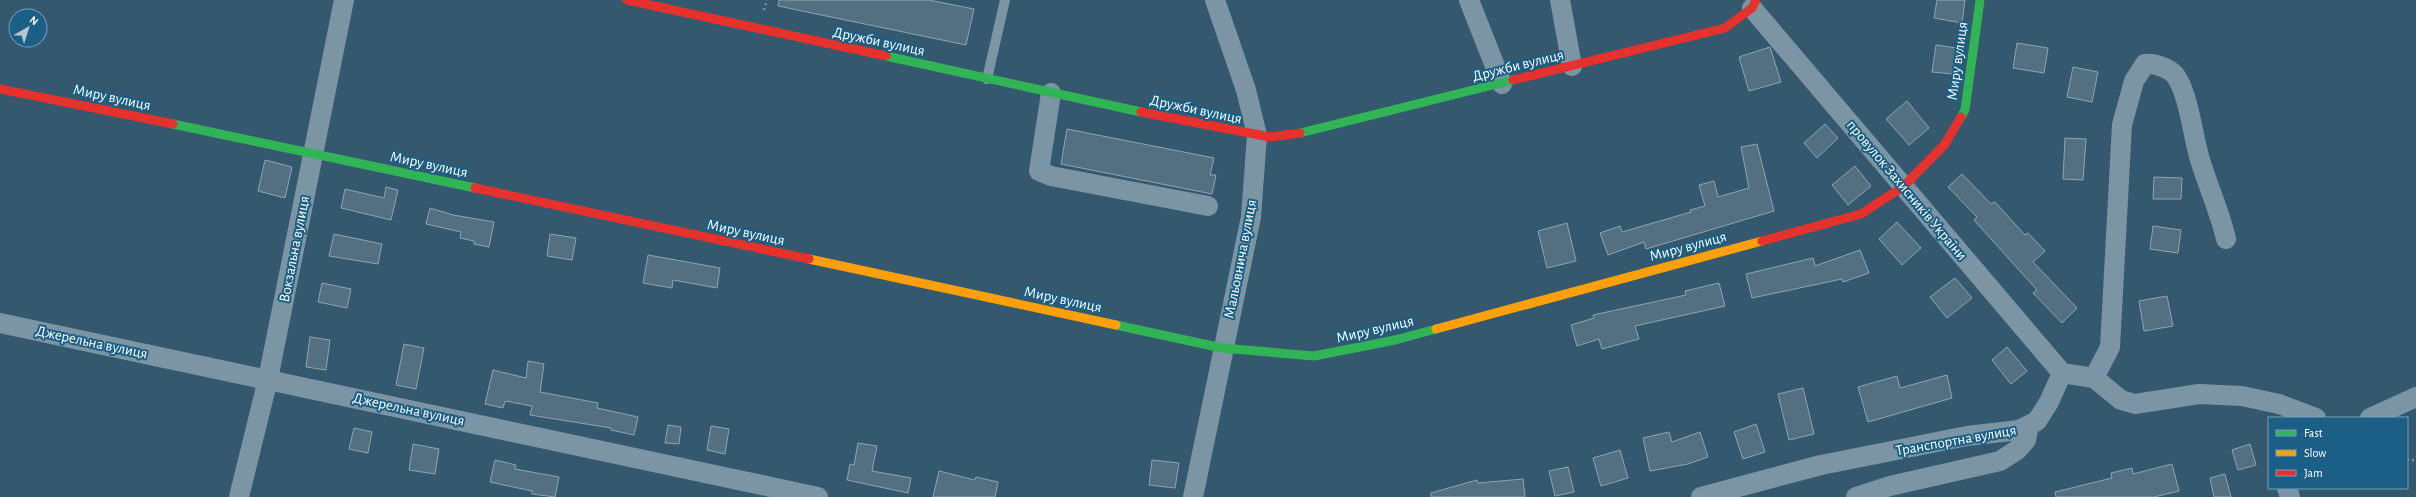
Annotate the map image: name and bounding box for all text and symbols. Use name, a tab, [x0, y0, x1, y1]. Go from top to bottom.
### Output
north arrow	[8, 8, 48, 48]
text: N	[28, 14, 40, 27]
street label: Миру вулиця	[1945, 21, 1970, 101]
street label: Дружби вулиця	[832, 24, 926, 59]
street label: Дружби вулиця	[1471, 47, 1565, 84]
street label: Миру вулиця	[72, 82, 152, 113]
street label: Дружби вулиця	[1149, 92, 1243, 127]
street label: провулок Захисників України	[1844, 117, 1970, 263]
street label: Миру вулиця	[389, 149, 469, 180]
street label: Вокзальна вулиця	[277, 195, 312, 304]
street label: Мальовнича вулиця	[1222, 198, 1259, 320]
street label: Миру вулиця	[706, 217, 786, 248]
street label: Миру вулиця	[1648, 229, 1728, 264]
street label: Миру вулиця	[1023, 284, 1103, 315]
street label: Миру вулиця	[1335, 313, 1415, 346]
street label: Джерельна вулиця	[35, 323, 149, 362]
street label: Джерельна вулиця	[352, 390, 466, 429]
legend	[2268, 417, 2408, 489]
street label: Транспортна вулиця	[1895, 422, 2018, 458]
text: Fast	[2304, 427, 2323, 439]
text: Slow	[2304, 447, 2326, 459]
text: Jam	[2304, 467, 2323, 479]

